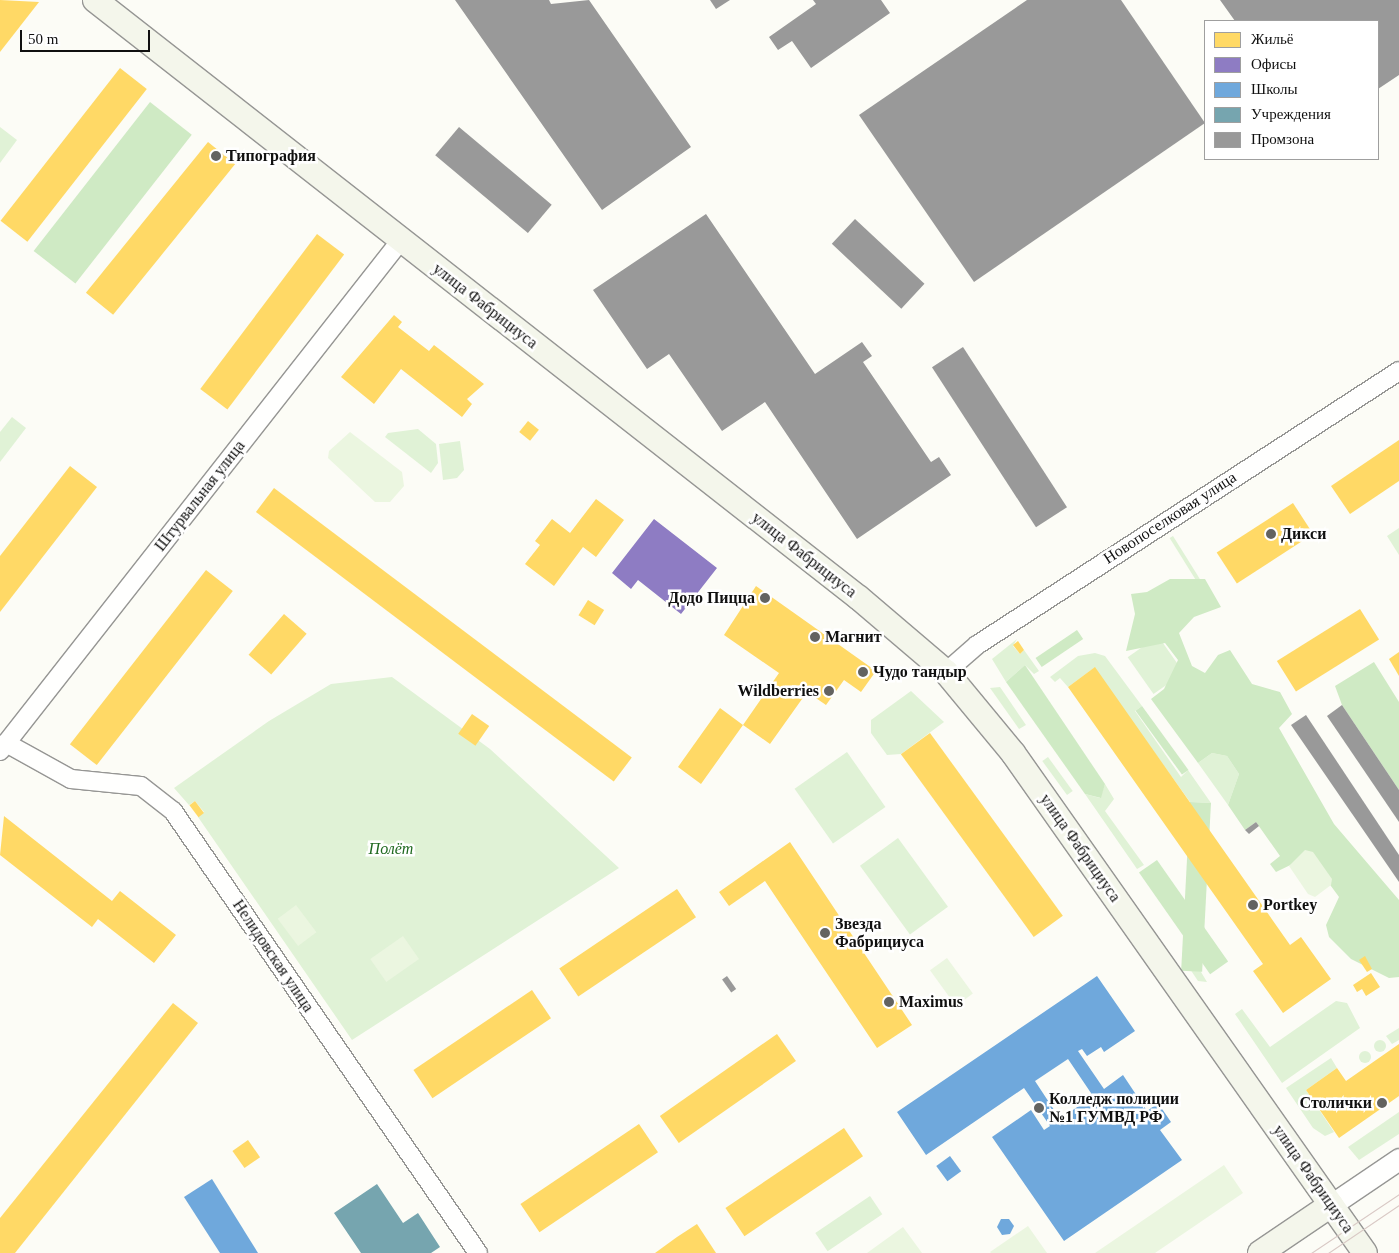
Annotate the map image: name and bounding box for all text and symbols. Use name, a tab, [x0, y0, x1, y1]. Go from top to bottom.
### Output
scale bar	[22, 20, 152, 52]
legend	[1204, 20, 1379, 160]
text: 50 m	[28, 31, 58, 47]
text: Жильё	[1251, 31, 1293, 47]
text: Офисы	[1251, 56, 1296, 72]
text: Школы	[1251, 81, 1298, 97]
text: Учреждения	[1251, 106, 1331, 122]
text: Промзона	[1251, 131, 1314, 147]
place label: Типография	[226, 146, 316, 166]
marker: Типография	[210, 150, 222, 162]
street label: улица Фабрициуса	[429, 259, 541, 353]
street label: Штурвальная улица	[151, 437, 249, 555]
street label: Новопоселковая улица	[1100, 468, 1240, 568]
street label: улица Фабрициуса	[748, 508, 860, 602]
place label: Дикси	[1281, 524, 1326, 544]
marker: Дикси	[1265, 528, 1277, 540]
place label: Додо Пицца	[668, 588, 755, 608]
marker: Додо Пицца	[759, 592, 771, 604]
place label: Магнит	[825, 627, 882, 647]
marker: Магнит	[809, 631, 821, 643]
place label: Чудо тандыр	[873, 662, 967, 682]
marker: Чудо тандыр	[857, 666, 869, 678]
place label: Wildberries	[738, 681, 819, 701]
marker: Wildberries	[823, 685, 835, 697]
street label: улица Фабрициуса	[1036, 790, 1124, 906]
park label: Полёт	[369, 839, 413, 859]
place label: Portkey	[1263, 895, 1317, 915]
street label: Нелидовская улица	[228, 896, 318, 1016]
marker: Portkey	[1247, 899, 1259, 911]
place label: Звезда Фабрициуса	[835, 914, 924, 952]
marker: Звезда Фабрициуса	[819, 927, 831, 939]
place label: Maximus	[899, 992, 963, 1012]
marker: Maximus	[883, 996, 895, 1008]
place label: Колледж полиции №1 ГУМВД РФ	[1049, 1089, 1179, 1127]
place label: Столички	[1300, 1093, 1372, 1113]
marker: Столички	[1376, 1097, 1388, 1109]
marker: Колледж полиции №1 ГУМВД РФ	[1033, 1102, 1045, 1114]
street label: улица Фабрициуса	[1269, 1121, 1357, 1237]

